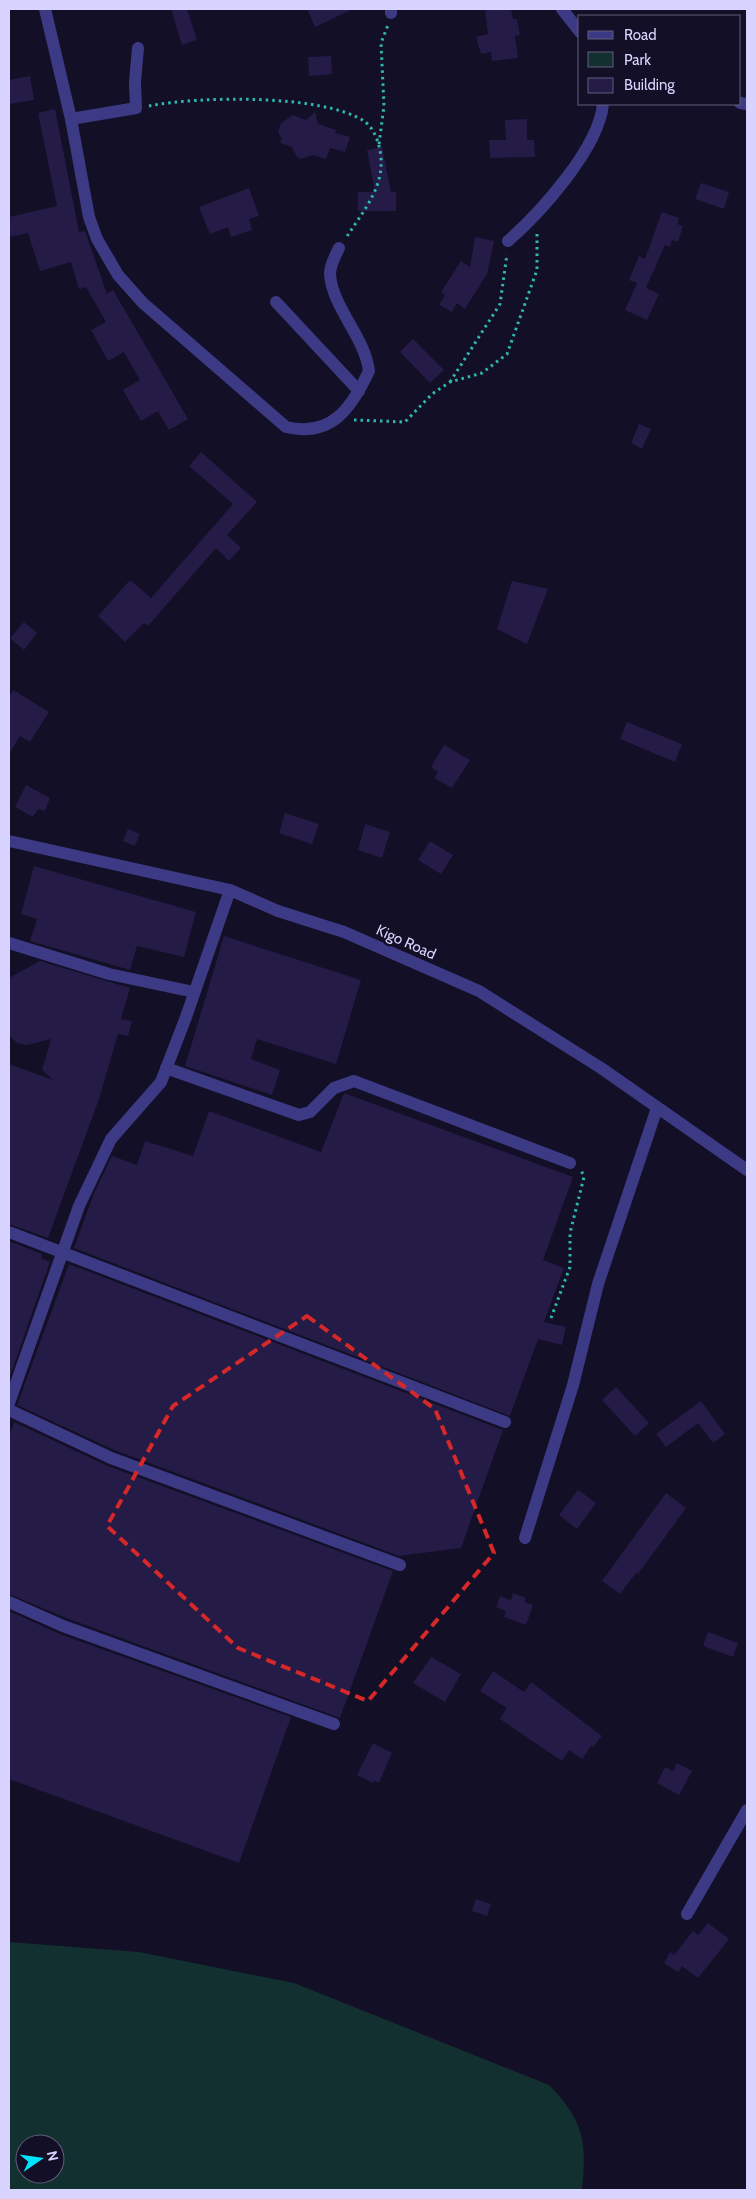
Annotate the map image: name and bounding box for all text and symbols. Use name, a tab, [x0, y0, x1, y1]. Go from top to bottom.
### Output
legend	[578, 15, 741, 105]
text: Road	[624, 26, 657, 44]
text: Park	[624, 51, 651, 69]
text: Building	[624, 76, 675, 94]
street label: Kigo Road	[373, 921, 439, 963]
north arrow	[15, 2134, 65, 2184]
text: N	[43, 2149, 63, 2163]

